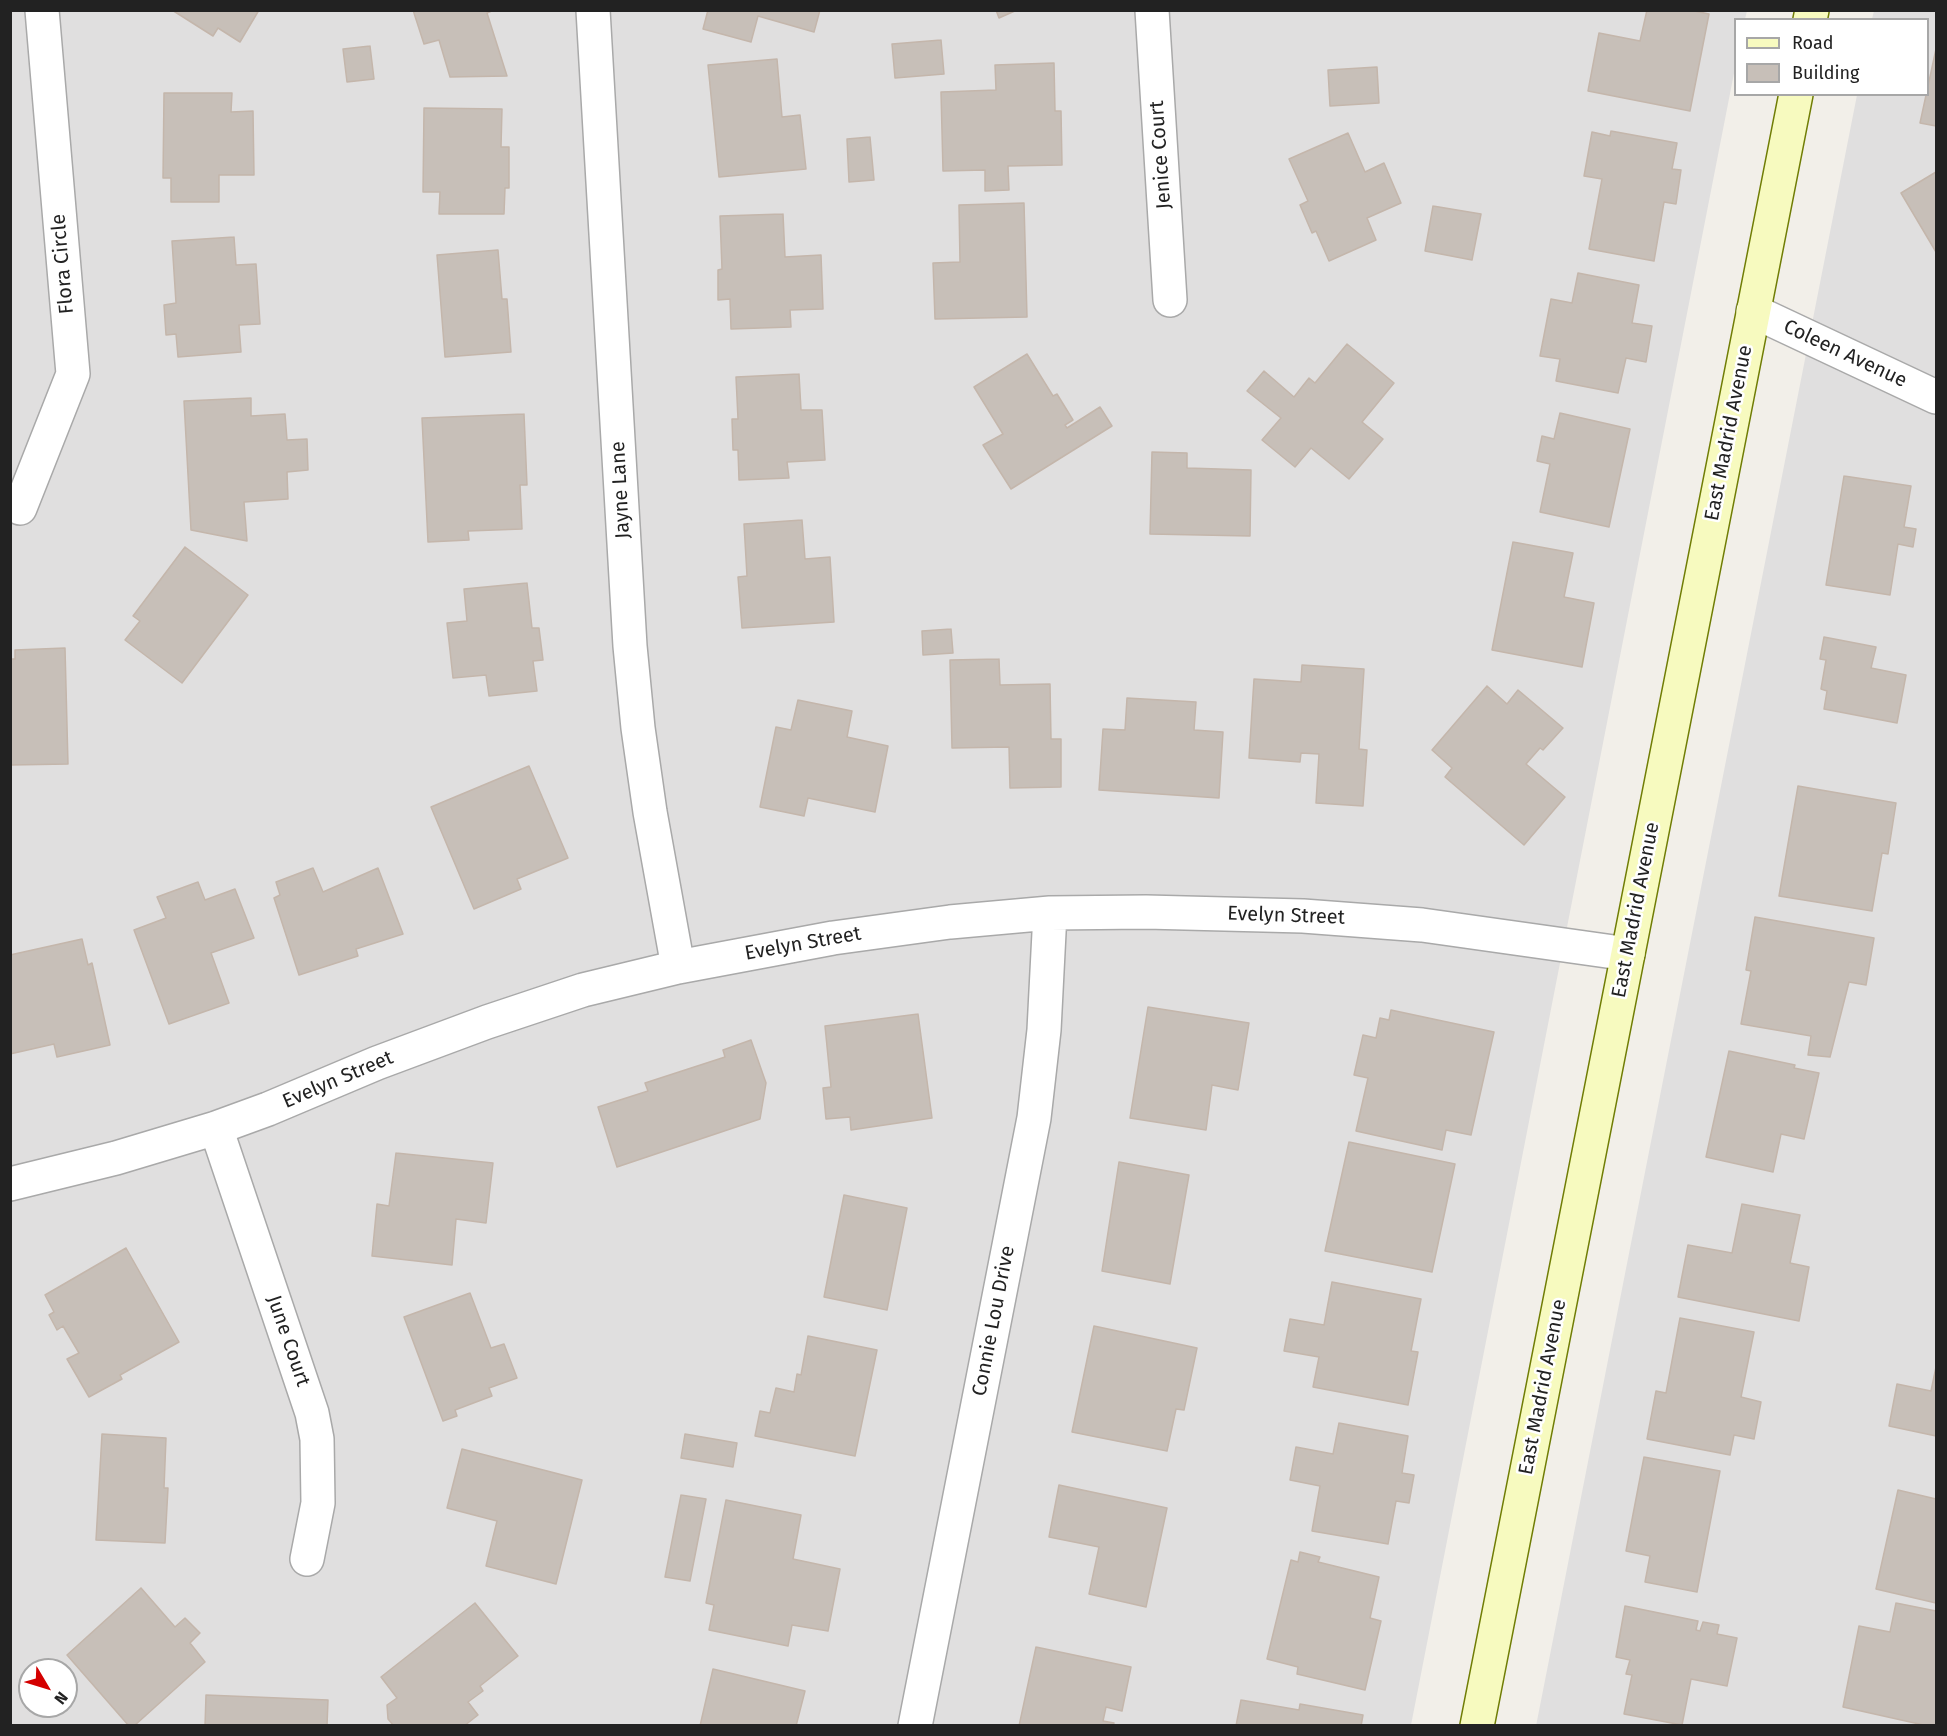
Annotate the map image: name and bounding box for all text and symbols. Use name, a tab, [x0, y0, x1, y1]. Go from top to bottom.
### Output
legend	[1734, 18, 1929, 96]
text: Road	[1792, 32, 1834, 54]
text: Building	[1792, 62, 1859, 84]
street label: Jenice Court	[1145, 100, 1177, 210]
street label: Flora Circle	[47, 213, 79, 315]
street label: Coleen Avenue	[1779, 315, 1911, 393]
street label: East Madrid Avenue	[1700, 343, 1758, 523]
street label: Jayne Lane	[606, 441, 636, 539]
street label: East Madrid Avenue	[1607, 820, 1665, 1000]
street label: Evelyn Street	[1227, 902, 1345, 930]
street label: Evelyn Street	[743, 922, 863, 966]
street label: Evelyn Street	[279, 1046, 397, 1114]
street label: Connie Lou Drive	[968, 1244, 1020, 1398]
street label: June Court	[261, 1292, 315, 1390]
street label: East Madrid Avenue	[1514, 1297, 1572, 1477]
north arrow	[18, 1658, 78, 1718]
text: N	[50, 1688, 72, 1708]

